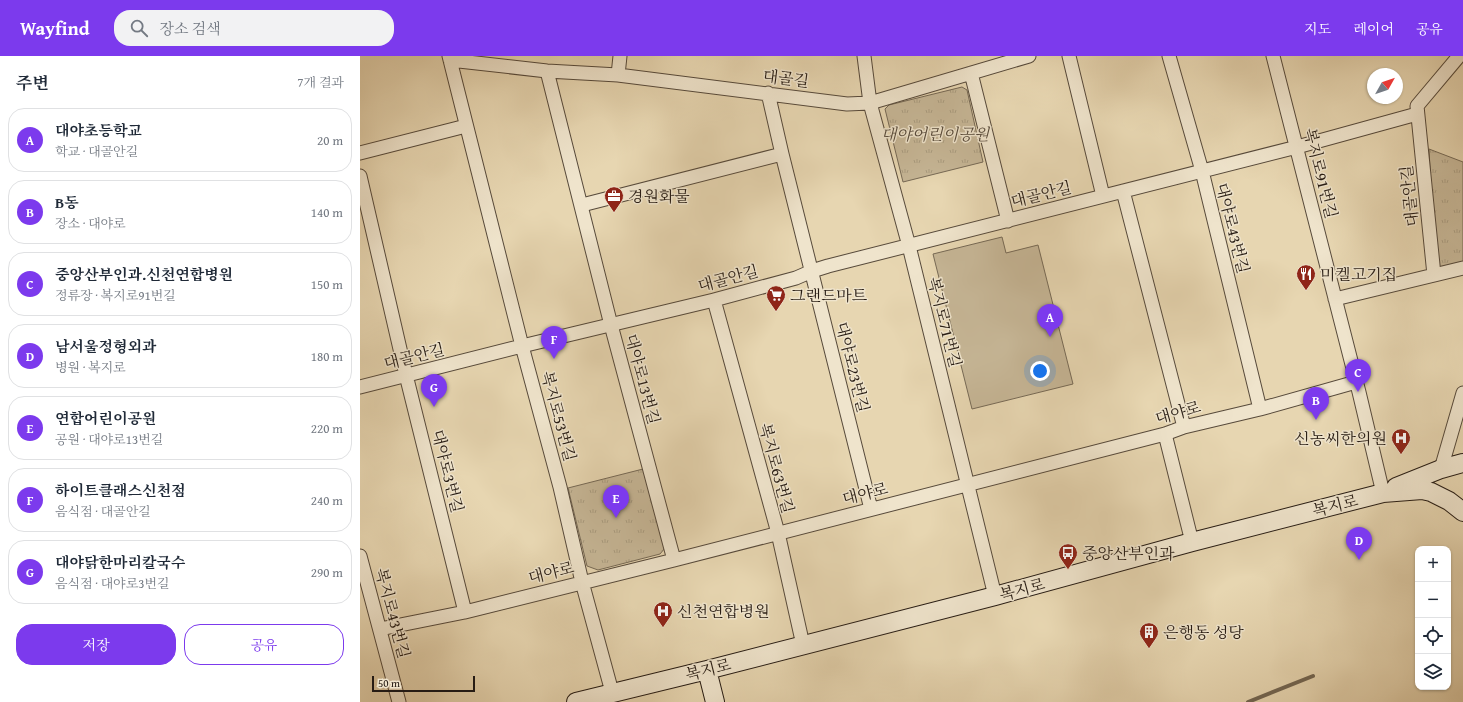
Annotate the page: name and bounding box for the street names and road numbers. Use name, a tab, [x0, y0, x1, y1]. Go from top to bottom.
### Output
street label: 대골길	[762, 63, 810, 93]
street label: 복지로91번길	[1298, 125, 1344, 221]
street label: 대골안길	[1394, 164, 1424, 228]
street label: 대골안길	[1008, 175, 1074, 213]
street label: 대야로43번길	[1210, 180, 1256, 276]
street label: 대골안길	[695, 258, 761, 298]
street label: 복지로71번길	[922, 274, 968, 370]
street label: 대야로23번길	[830, 319, 876, 415]
street label: 대야로13번길	[619, 331, 667, 427]
street label: 대골안길	[381, 337, 447, 375]
street label: 복지로53번길	[535, 368, 583, 464]
street label: 대야로	[1152, 394, 1204, 430]
street label: 복지로63번길	[753, 420, 801, 516]
street label: 대야로3번길	[426, 427, 470, 515]
street label: 대야로	[840, 476, 891, 510]
street label: 복지로	[1310, 488, 1361, 522]
street label: 대야로	[526, 555, 577, 589]
street label: 복지로43번길	[369, 565, 417, 661]
street label: 복지로	[996, 571, 1048, 607]
street label: 복지로	[683, 652, 734, 686]

